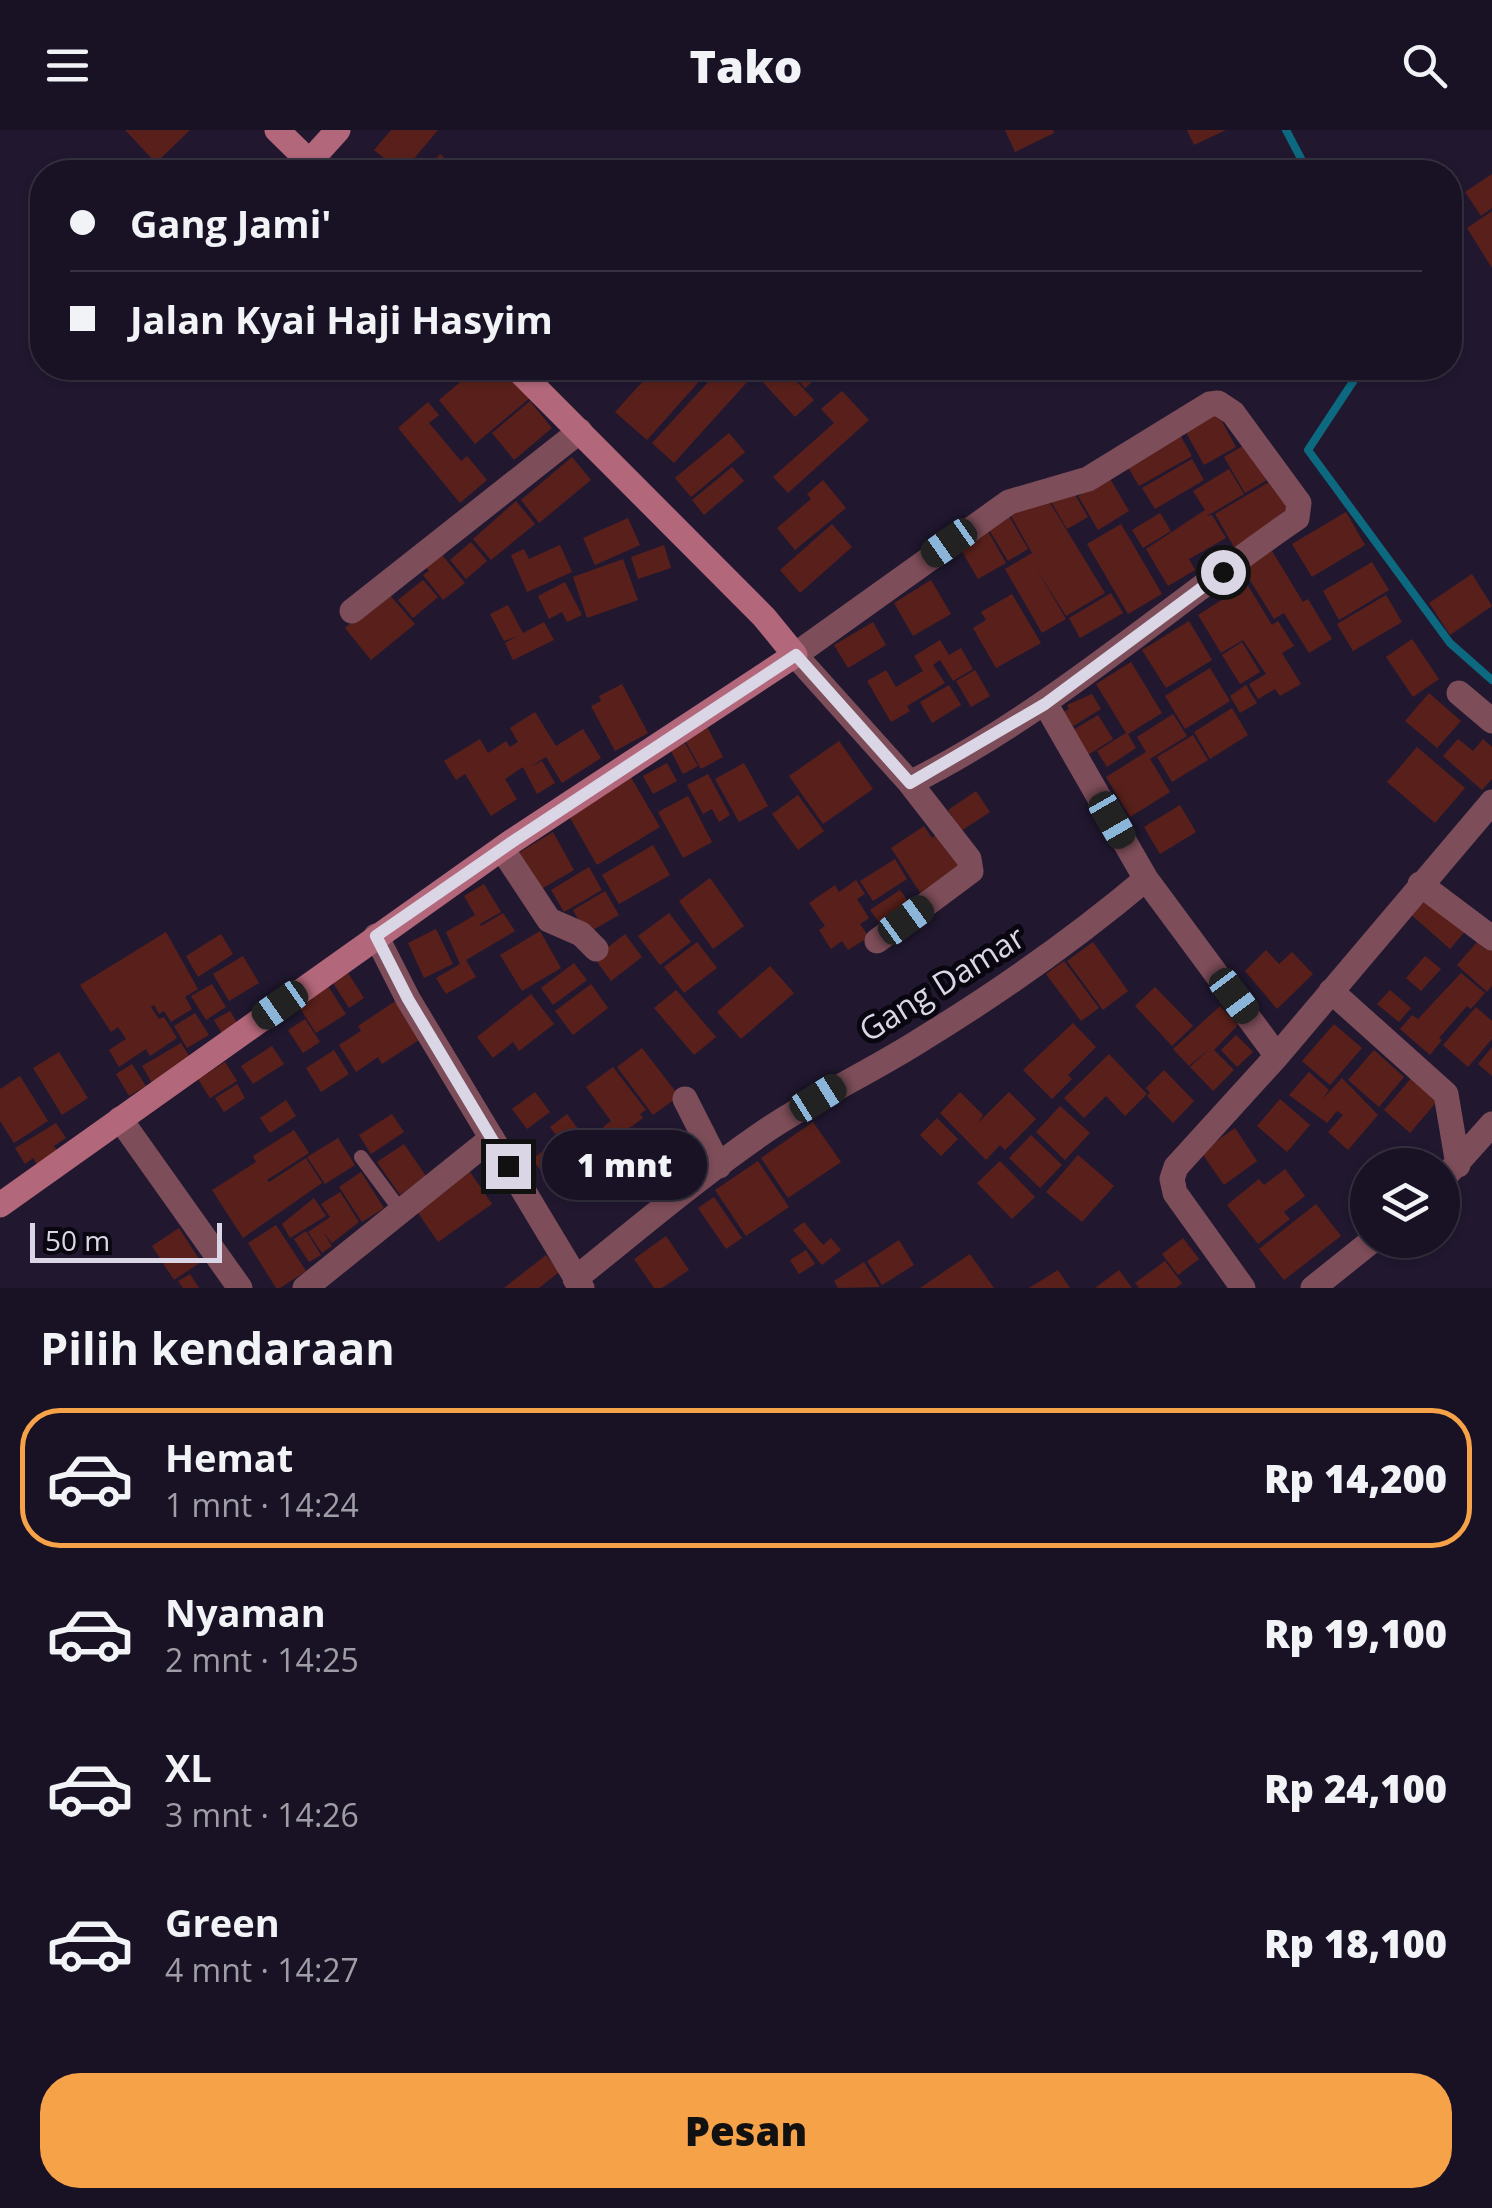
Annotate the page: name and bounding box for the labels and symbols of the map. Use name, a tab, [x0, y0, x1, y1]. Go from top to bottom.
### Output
car	[916, 514, 982, 572]
route start	[1201, 550, 1246, 595]
car	[1084, 787, 1140, 853]
car	[873, 890, 939, 950]
street label: Gang Damar	[850, 915, 1032, 1051]
car	[1204, 963, 1264, 1029]
car	[247, 976, 313, 1034]
car	[785, 1069, 851, 1127]
callout: 1 mnt	[543, 1131, 708, 1201]
route end	[486, 1144, 531, 1189]
scale bar	[30, 1218, 222, 1262]

